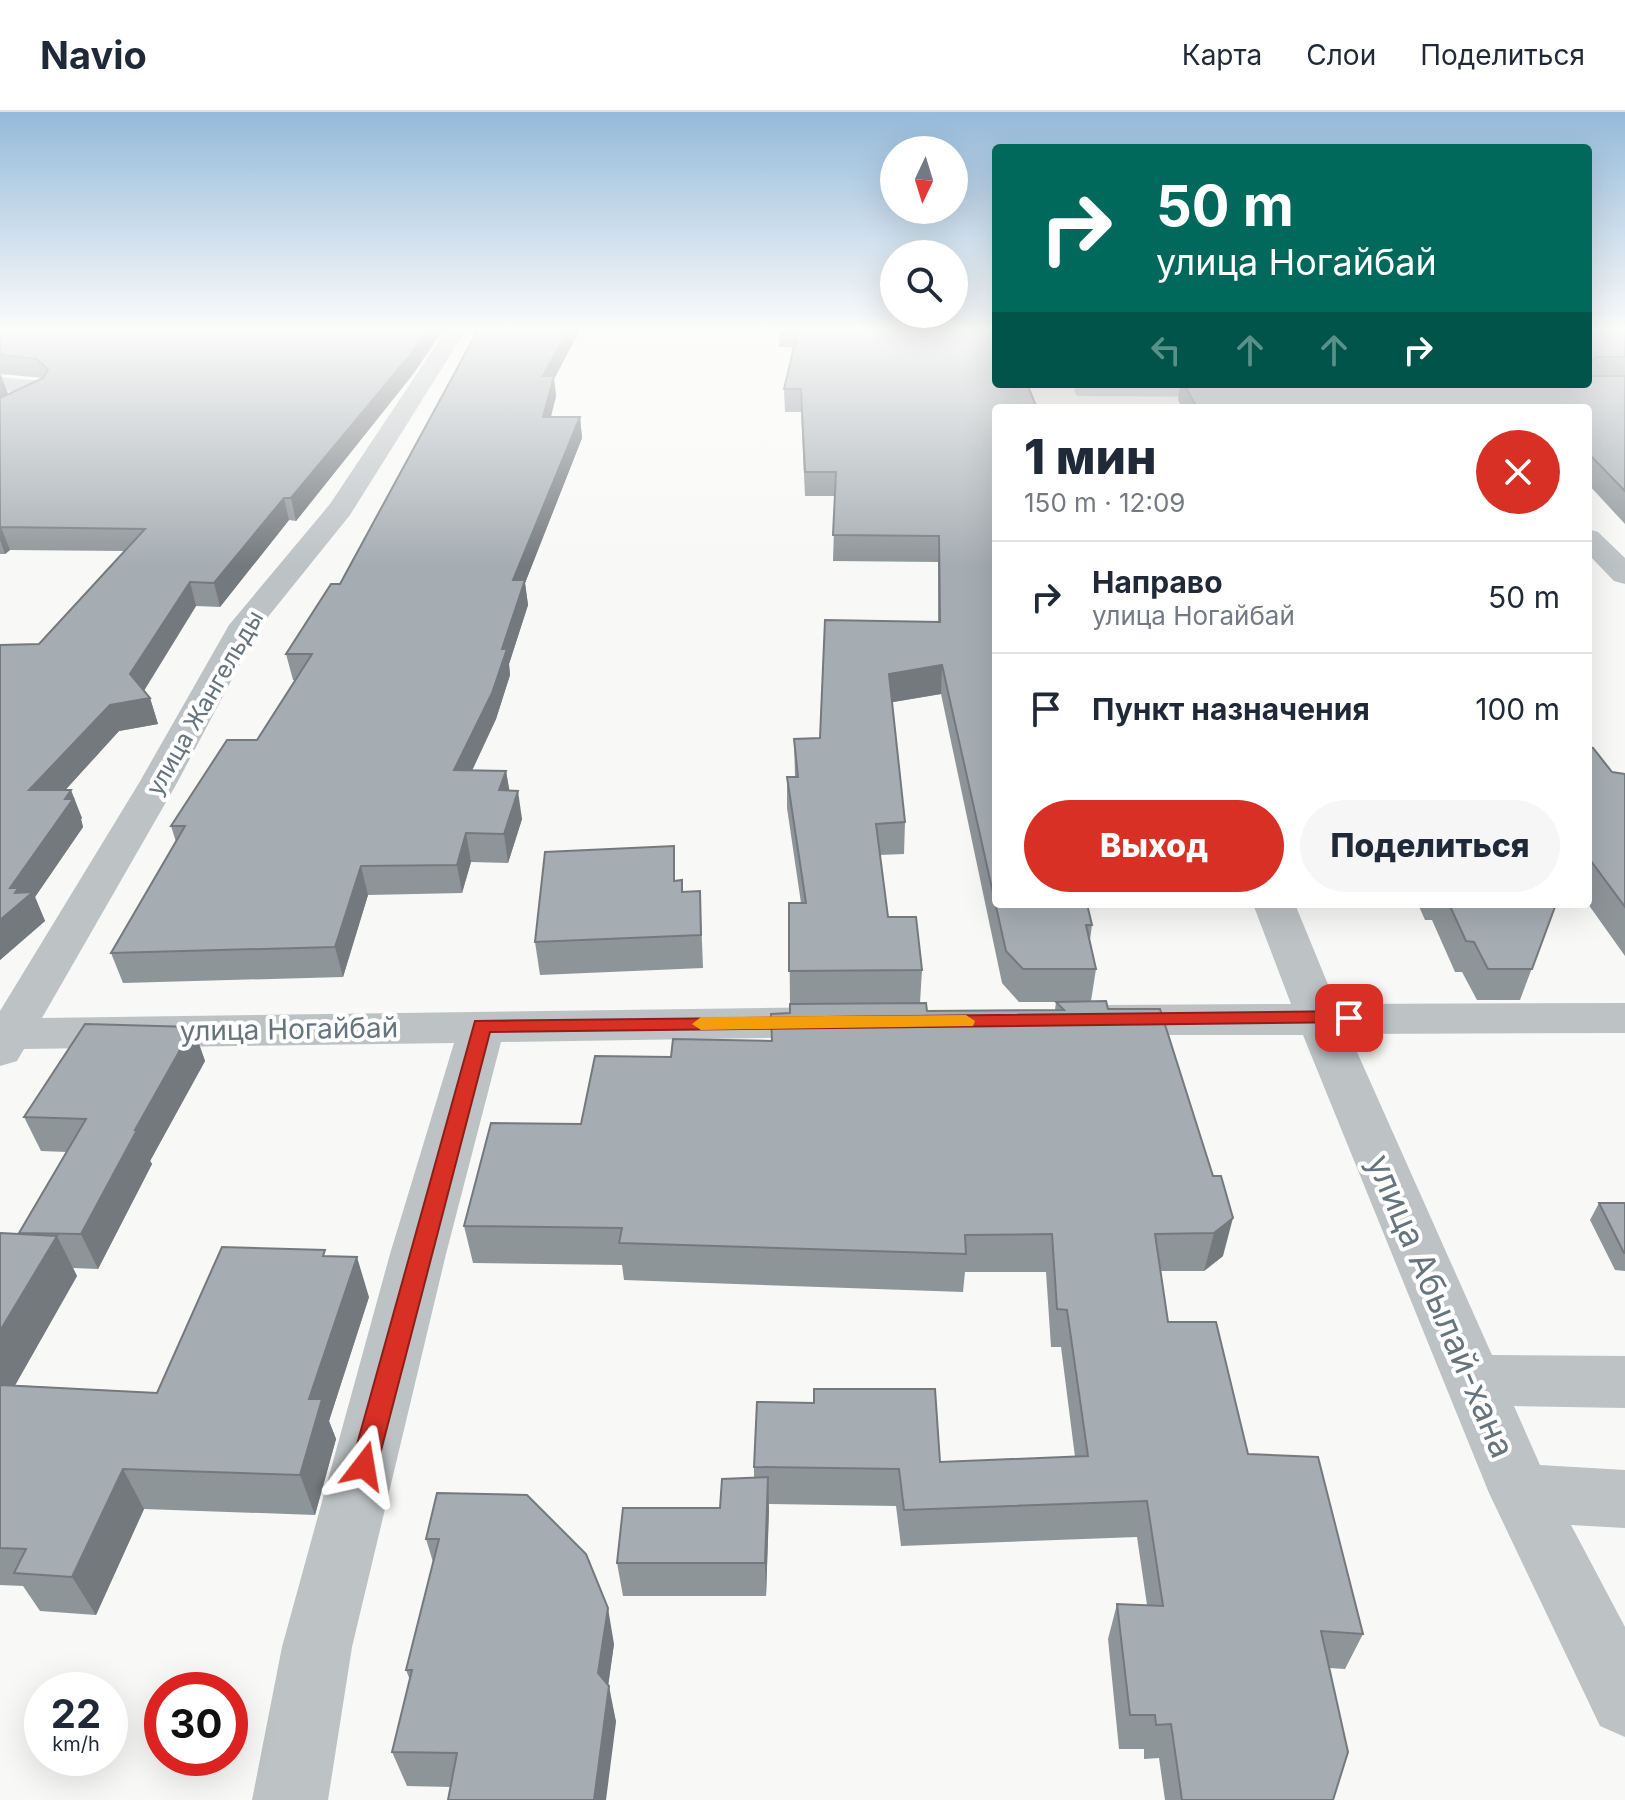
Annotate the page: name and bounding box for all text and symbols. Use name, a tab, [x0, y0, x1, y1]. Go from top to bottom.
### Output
text: Navio	[40, 32, 147, 78]
text: Карта	[1182, 38, 1262, 72]
text: Слои	[1306, 38, 1376, 72]
text: Поделиться	[1420, 38, 1585, 72]
north arrow	[880, 136, 968, 224]
map controls	[880, 136, 968, 328]
text: 50 m	[1156, 172, 1294, 240]
icon: right	[1024, 176, 1128, 280]
button: search	[880, 240, 968, 328]
text: улица Ногайбай	[1156, 240, 1437, 284]
icon: left	[1144, 328, 1188, 372]
icon: ahead	[1228, 328, 1272, 372]
icon: ahead	[1312, 328, 1356, 372]
icon: right	[1396, 328, 1440, 372]
text: 1 мин	[1024, 427, 1156, 486]
button: close	[1476, 430, 1560, 514]
text: 150 m · 12:09	[1024, 487, 1185, 518]
text: Направо	[1092, 564, 1223, 600]
icon: right	[1024, 575, 1068, 619]
text: 50 m	[1488, 579, 1560, 615]
text: улица Ногайбай	[1092, 600, 1295, 631]
street label: улица Жангельды	[140, 605, 269, 800]
icon: arrive	[1024, 687, 1068, 731]
text: Пункт назначения	[1092, 691, 1370, 727]
text: 100 m	[1475, 691, 1560, 727]
button: Выход	[1024, 800, 1284, 892]
button: Поделиться	[1300, 800, 1560, 892]
pin	[1315, 984, 1383, 1052]
icon: arrive	[1327, 996, 1371, 1040]
street label: улица Ногайбай	[180, 1010, 398, 1048]
street label: улица Абылай-хана	[1359, 1148, 1524, 1464]
position arrow	[322, 1424, 406, 1508]
speed limit sign: 30	[144, 1672, 248, 1776]
text: 22	[51, 1689, 101, 1738]
text: km/h	[52, 1732, 100, 1756]

